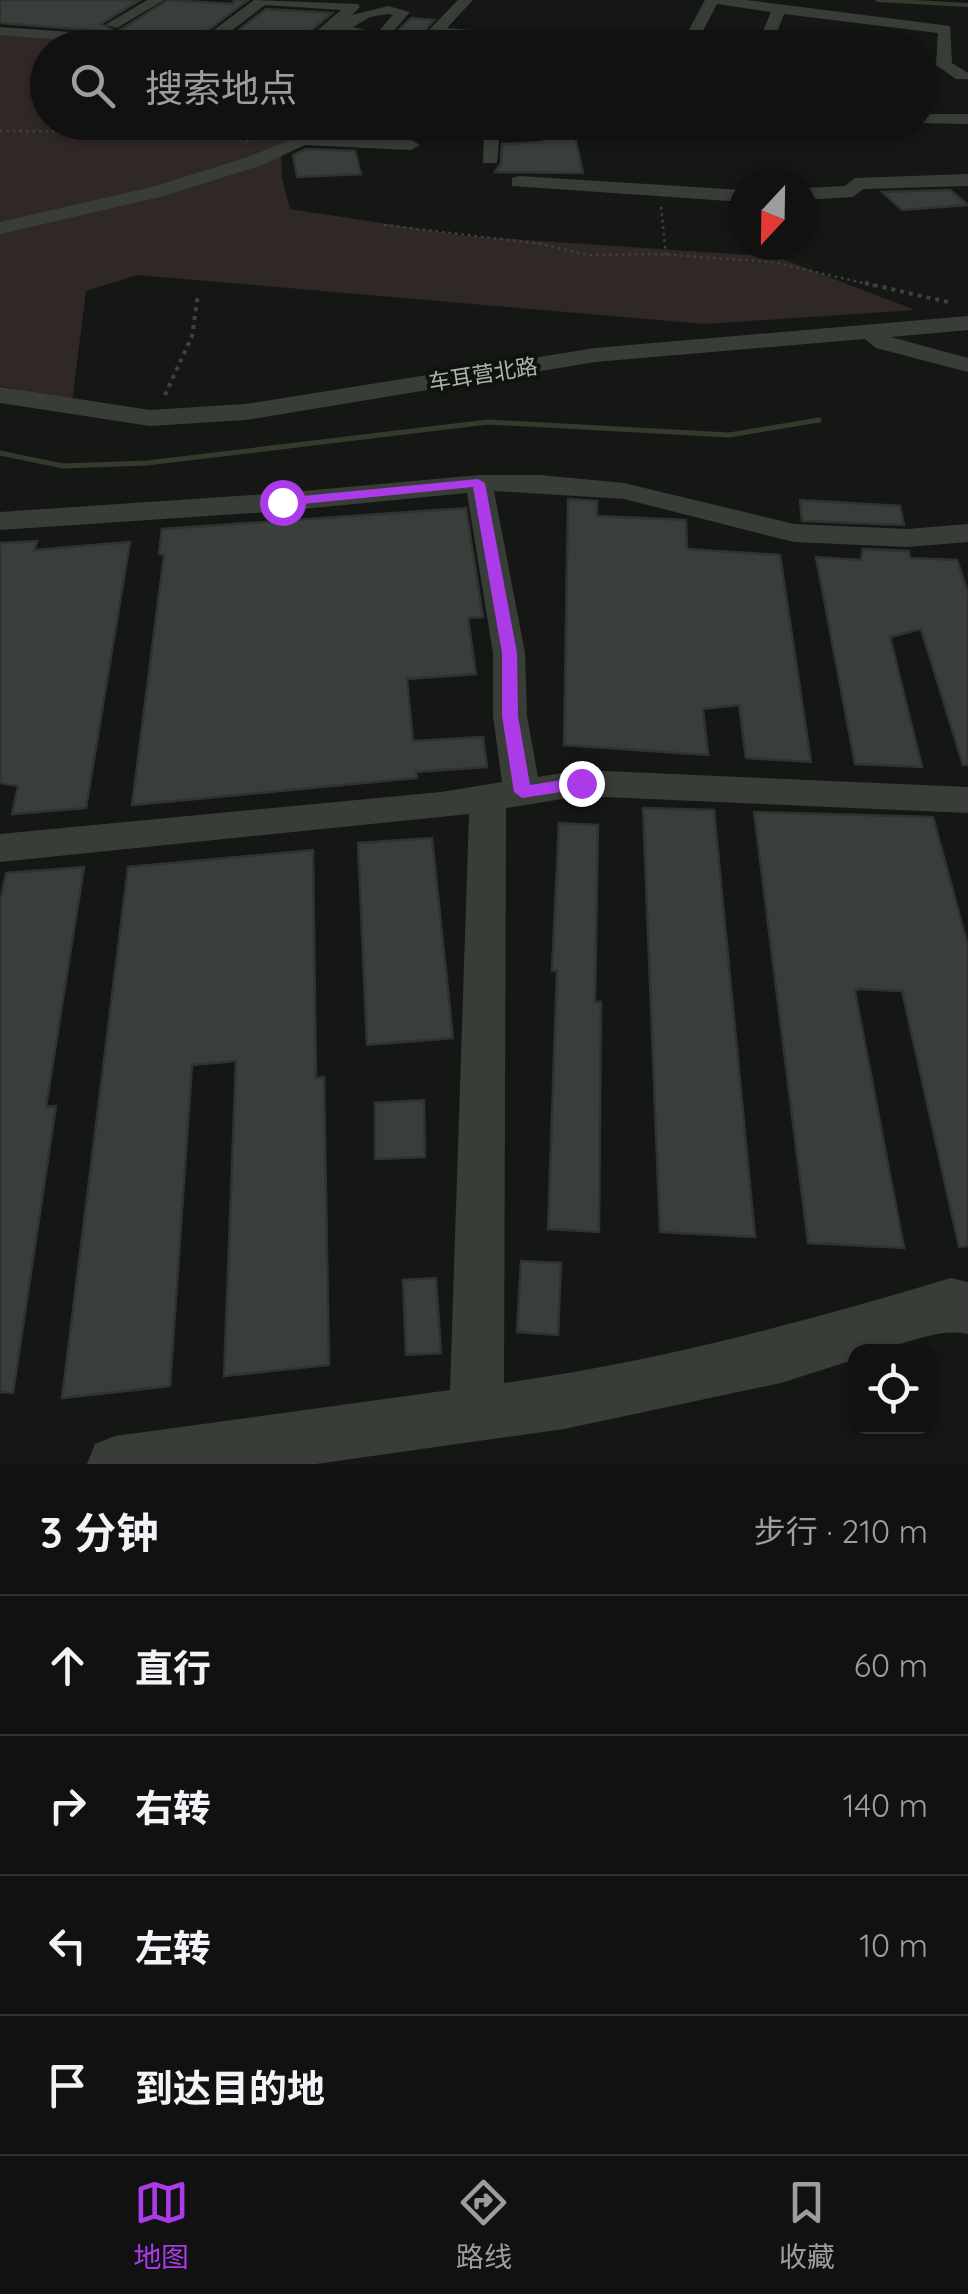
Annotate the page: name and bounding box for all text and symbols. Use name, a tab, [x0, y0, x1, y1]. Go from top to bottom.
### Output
search box	[30, 30, 938, 140]
icon: search	[65, 58, 120, 113]
text: 搜索地点	[145, 64, 297, 112]
north arrow	[728, 170, 818, 260]
street label: 车耳营北路	[426, 352, 540, 396]
route start	[260, 480, 306, 526]
route end	[559, 761, 605, 807]
map controls	[848, 1344, 938, 1434]
button: locate	[848, 1344, 938, 1434]
text: 3 分钟	[40, 1506, 158, 1559]
text: 步行 · 210 m	[754, 1511, 928, 1551]
icon: ahead	[40, 1638, 95, 1693]
text: 直行	[135, 1644, 211, 1692]
text: 60 m	[854, 1645, 928, 1685]
icon: right	[40, 1778, 95, 1833]
text: 右转	[135, 1784, 211, 1832]
text: 140 m	[843, 1785, 928, 1825]
icon: left	[40, 1918, 95, 1973]
text: 左转	[135, 1924, 211, 1972]
text: 10 m	[859, 1925, 928, 1965]
icon: arrive	[40, 2058, 95, 2113]
text: 到达目的地	[135, 2064, 325, 2112]
tab: 地图	[133, 2175, 189, 2275]
tab: 路线	[456, 2175, 512, 2275]
tab: 收藏	[779, 2175, 835, 2275]

